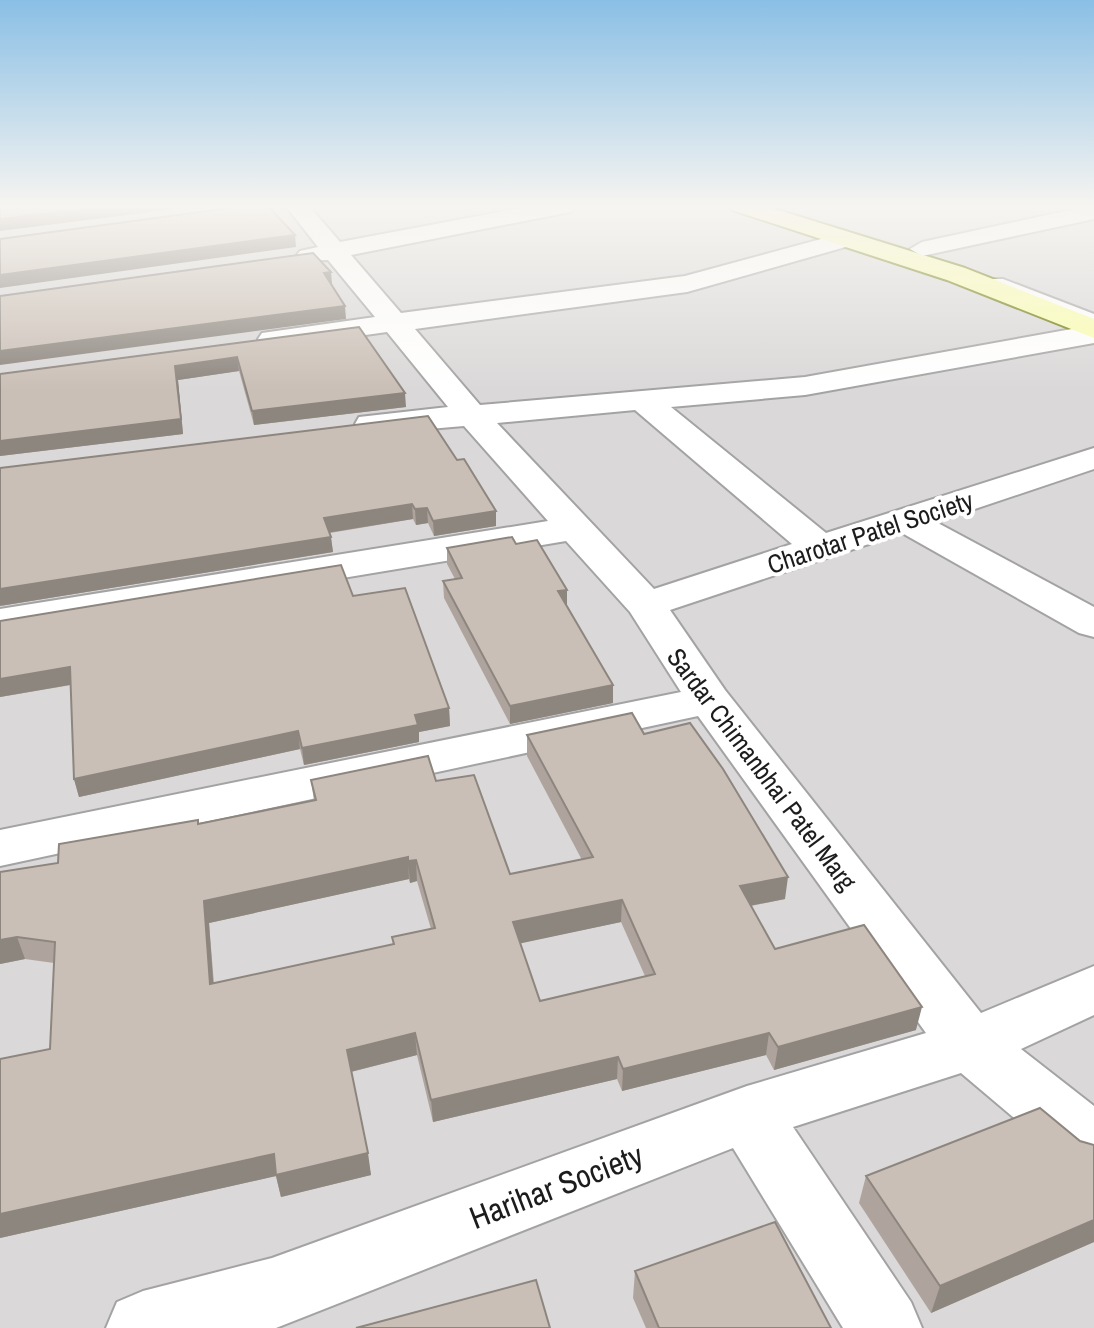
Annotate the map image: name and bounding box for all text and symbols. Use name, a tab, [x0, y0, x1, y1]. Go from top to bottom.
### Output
street label: Charotar Patel Society	[763, 482, 978, 582]
street label: Sardar Chimanbhai Patel Marg	[659, 641, 865, 897]
street label: Harihar Society	[463, 1133, 649, 1239]

